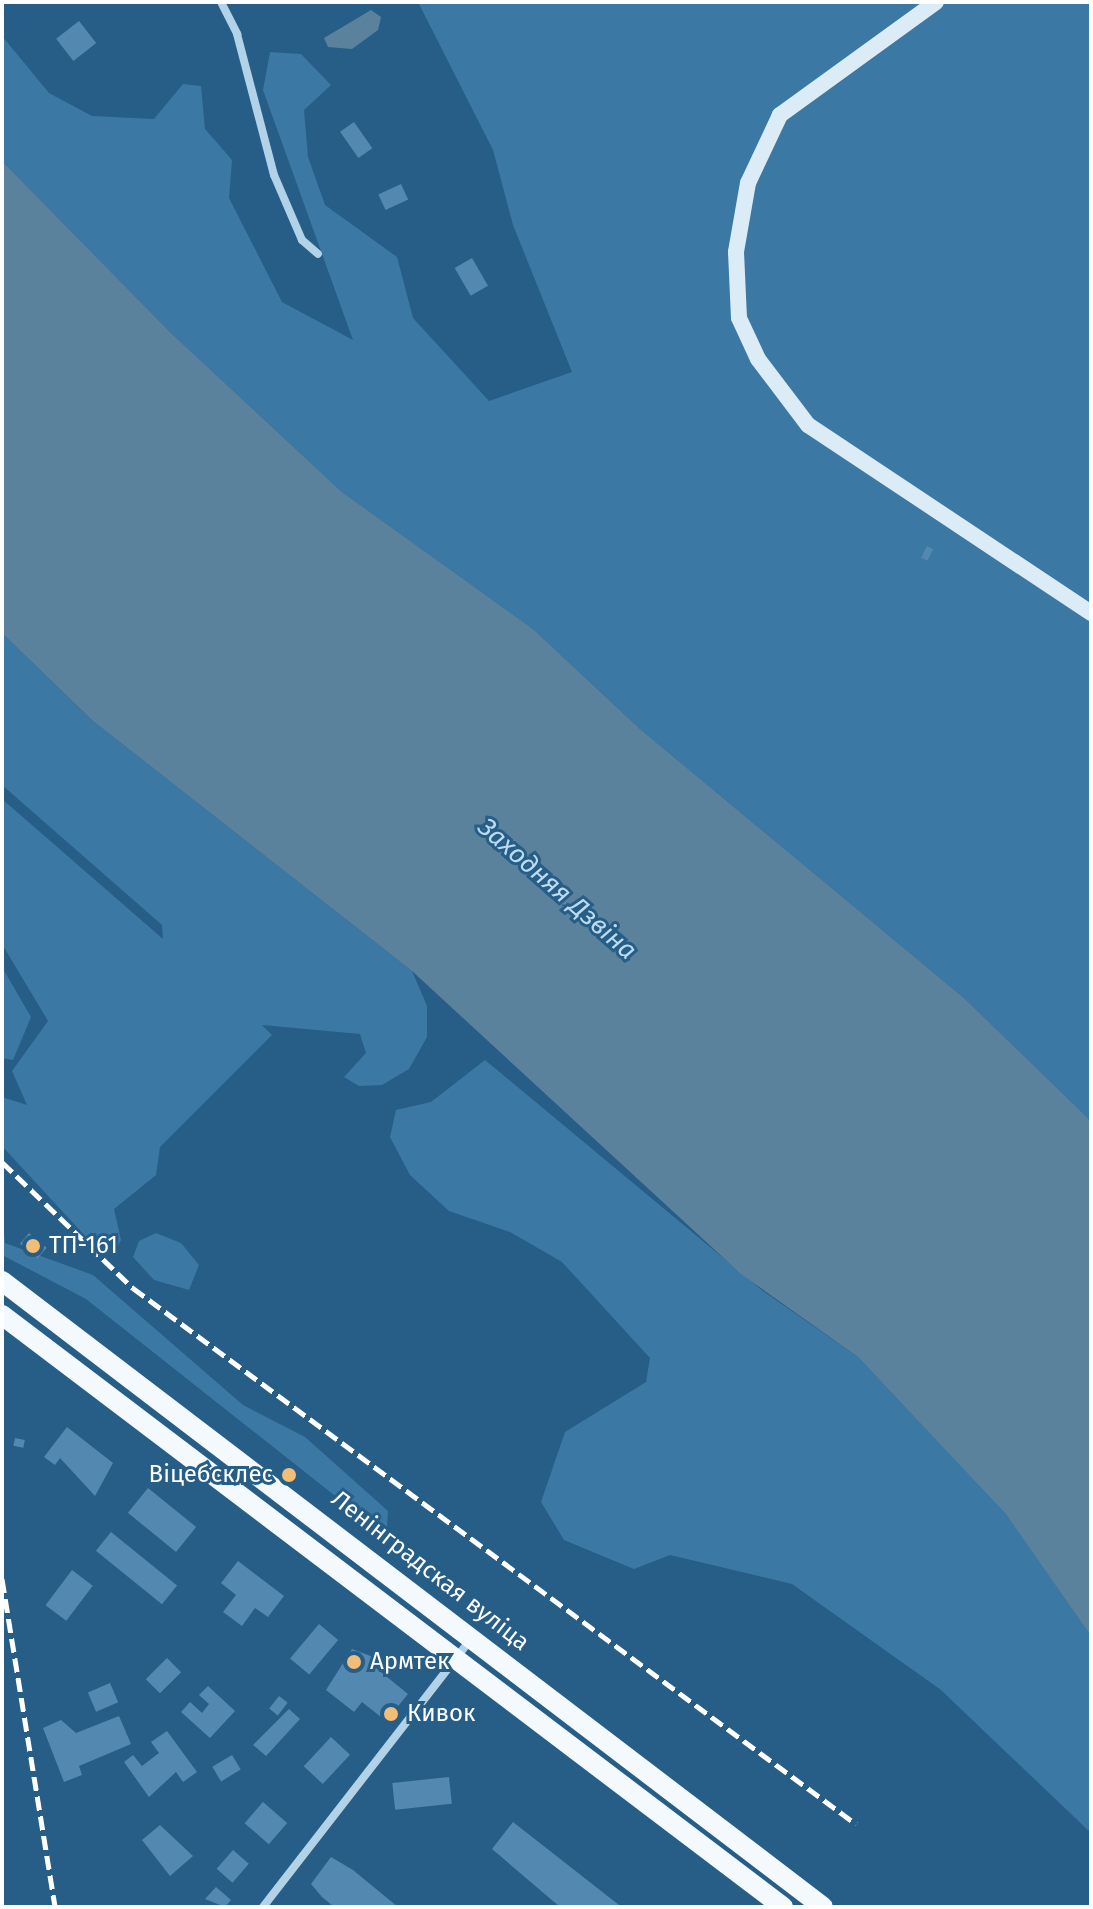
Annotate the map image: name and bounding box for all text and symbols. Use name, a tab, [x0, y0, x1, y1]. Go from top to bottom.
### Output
water label: Заходняя Дзвіна	[471, 812, 643, 966]
place label: ТП-161	[49, 1232, 118, 1260]
marker: ТП-161	[24, 1237, 42, 1255]
place label: Віцебсклес	[149, 1461, 273, 1489]
marker: Віцебсклес	[280, 1466, 298, 1484]
street label: Ленінградская вуліца	[325, 1485, 535, 1657]
place label: Армтек	[370, 1648, 450, 1676]
marker: Армтек	[345, 1653, 363, 1671]
place label: Кивок	[407, 1700, 475, 1728]
marker: Кивок	[382, 1705, 400, 1723]

